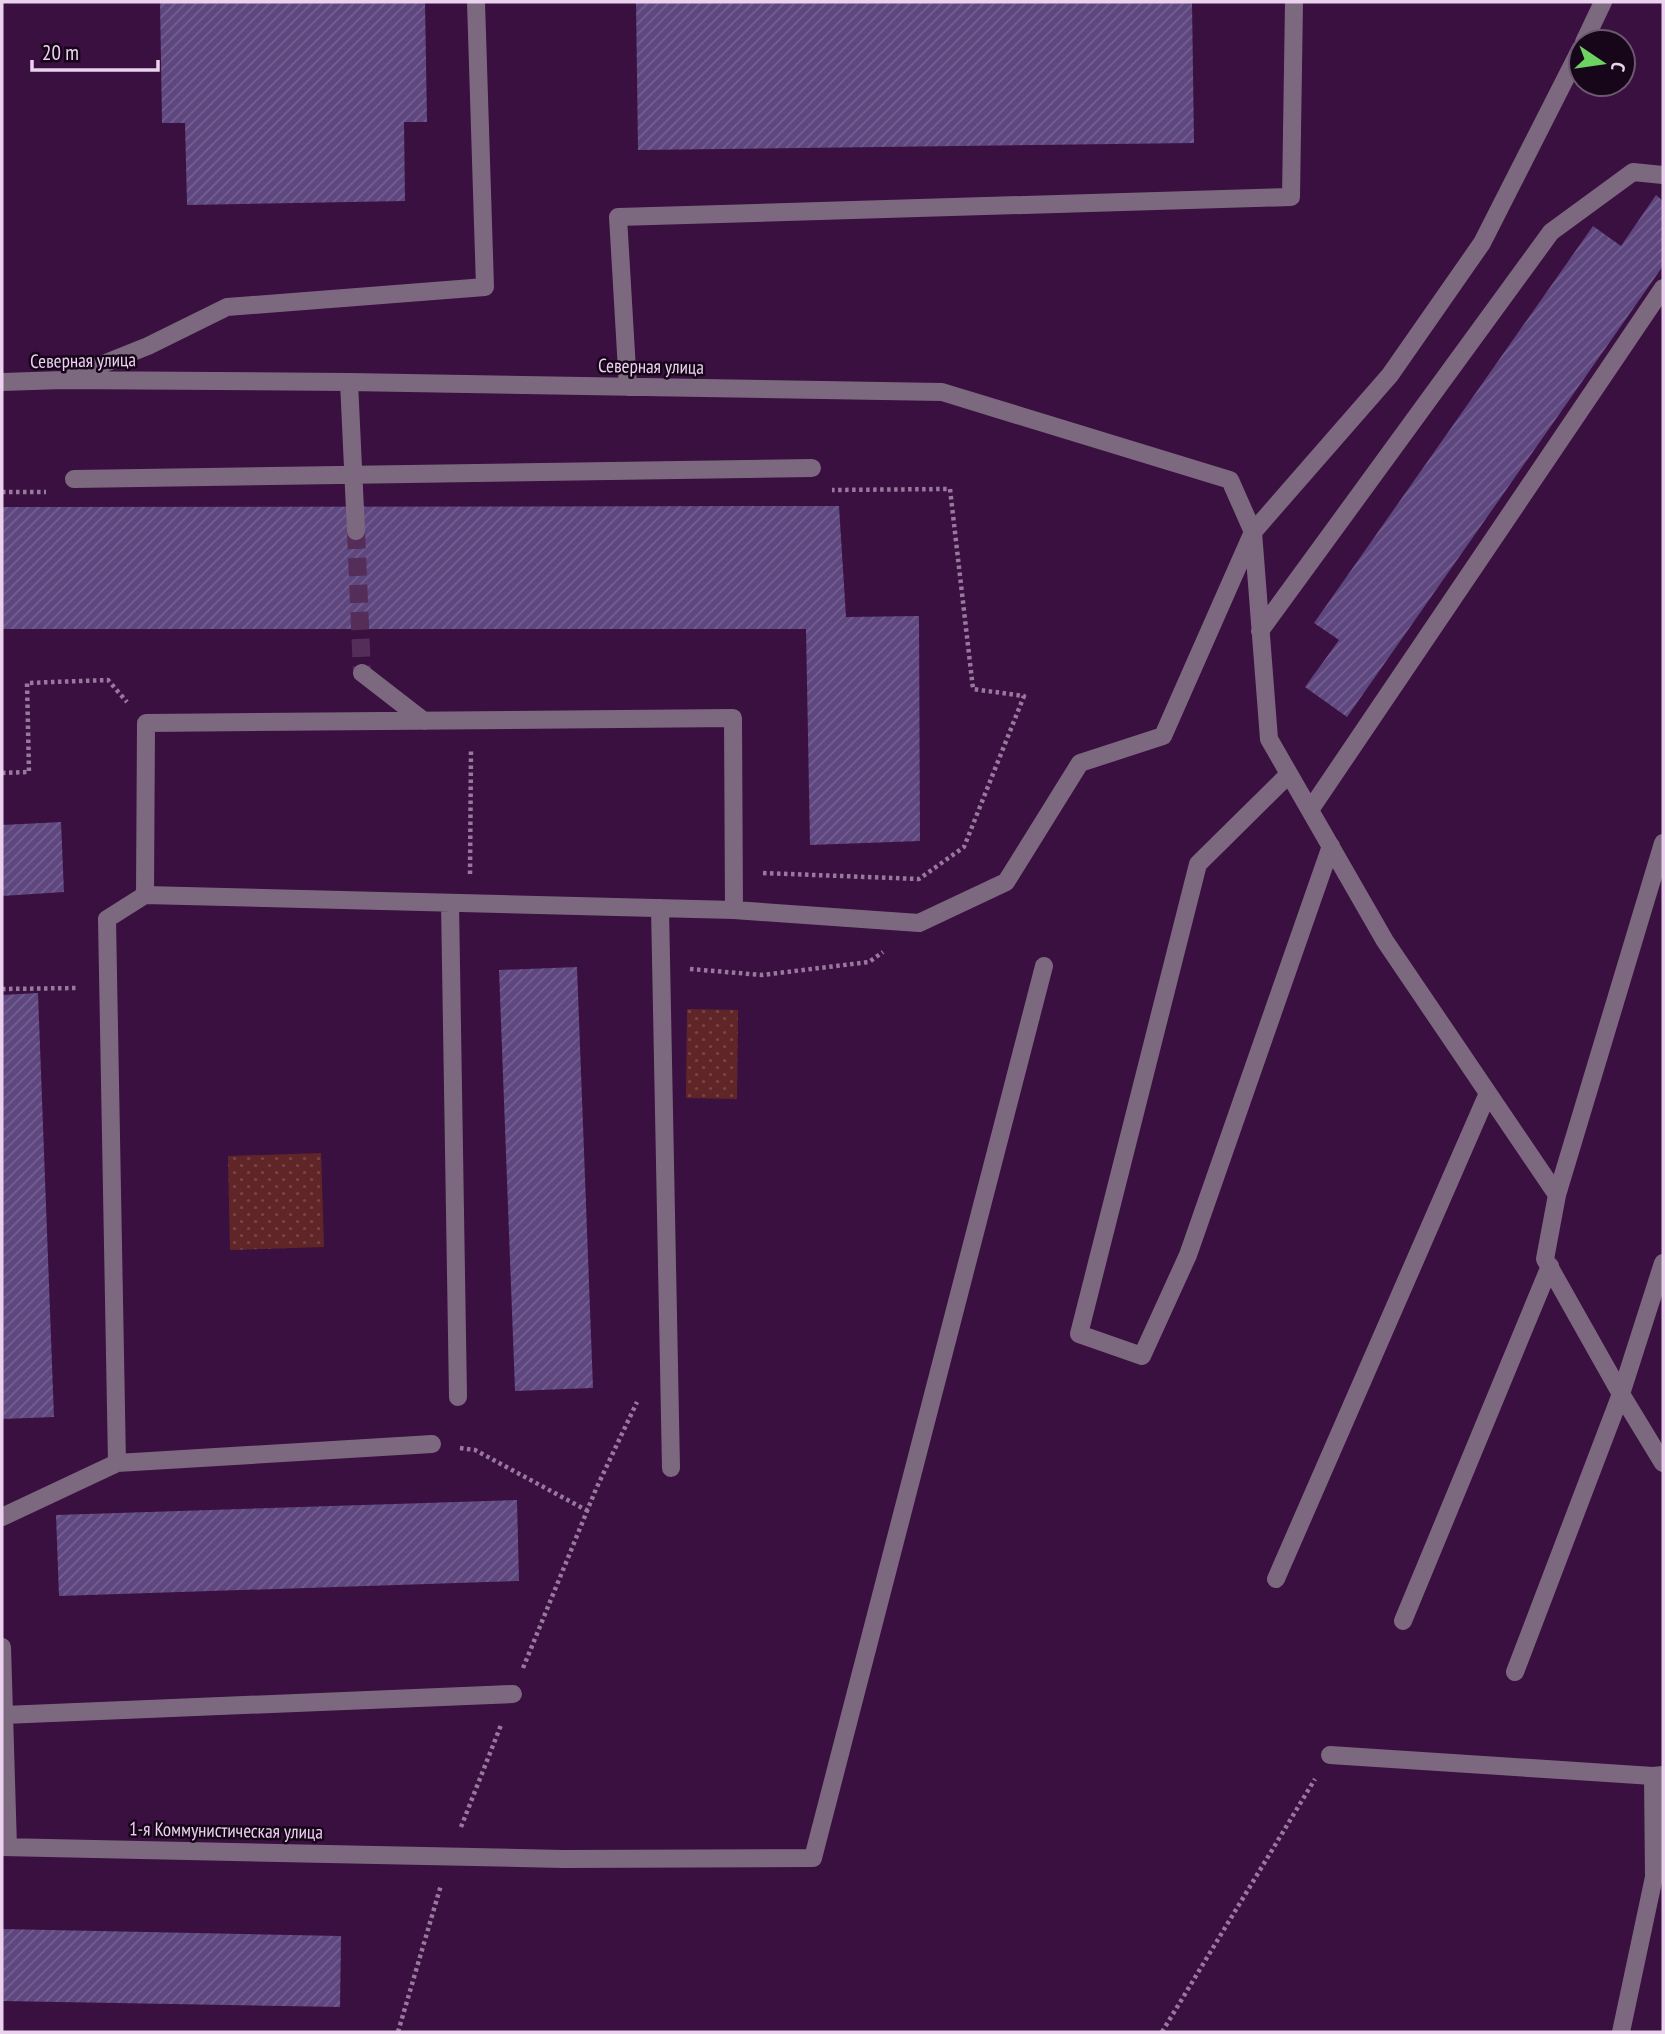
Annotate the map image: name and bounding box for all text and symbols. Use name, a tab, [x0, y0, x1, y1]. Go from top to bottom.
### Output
scale bar	[32, 28, 158, 72]
north arrow	[1567, 28, 1637, 98]
text: 20 m	[42, 39, 79, 66]
text: С	[1606, 60, 1631, 74]
street label: Северная улица	[30, 347, 136, 373]
street label: Северная улица	[598, 353, 704, 379]
street label: 1-я Коммунистическая улица	[129, 1816, 323, 1844]

